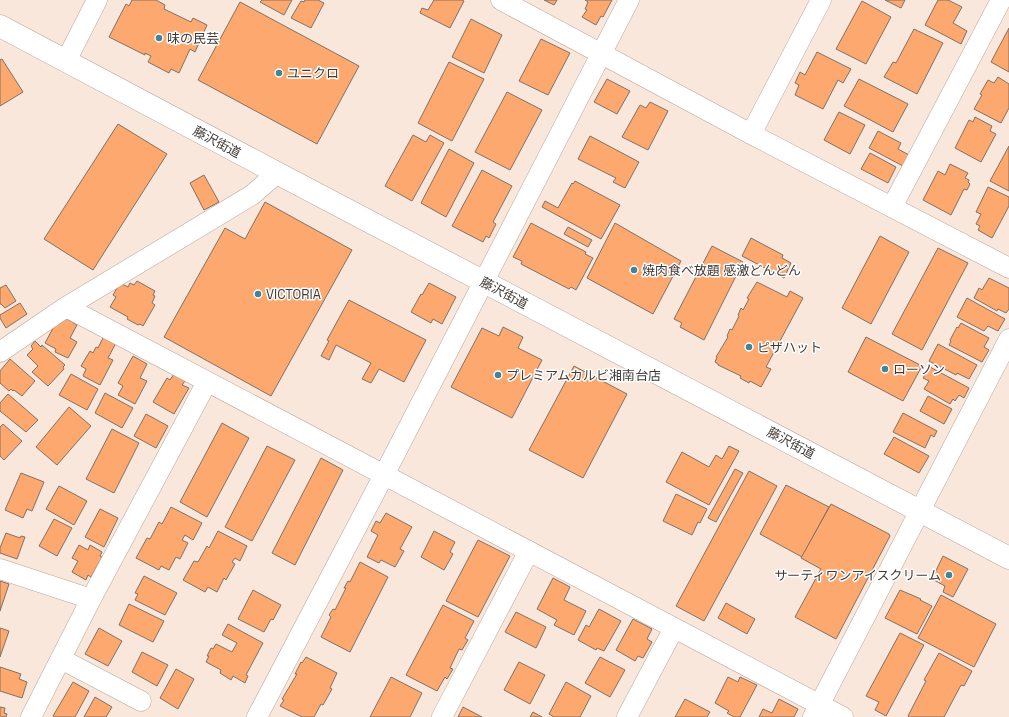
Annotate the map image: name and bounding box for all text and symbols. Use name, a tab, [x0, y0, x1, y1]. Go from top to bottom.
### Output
place label: 味の民芸	[167, 30, 219, 47]
marker: 味の民芸	[154, 33, 164, 43]
place label: ユニクロ	[287, 65, 339, 82]
marker: ユニクロ	[274, 68, 284, 78]
street label: 藤沢街道	[190, 122, 244, 162]
place label: 焼肉食べ放題 感激どんどん	[642, 262, 801, 279]
marker: 焼肉食べ放題 感激どんどん	[629, 265, 639, 275]
street label: 藤沢街道	[477, 273, 531, 313]
place label: VICTORIA	[266, 286, 321, 303]
marker: VICTORIA	[253, 289, 263, 299]
place label: ピザハット	[757, 339, 822, 356]
marker: ピザハット	[744, 342, 754, 352]
place label: ローソン	[893, 361, 945, 378]
marker: ローソン	[880, 364, 890, 374]
place label: プレミアムカルビ湘南台店	[506, 367, 661, 384]
marker: プレミアムカルビ湘南台店	[493, 370, 503, 380]
street label: 藤沢街道	[764, 423, 818, 463]
place label: サーティワンアイスクリーム	[774, 567, 941, 584]
marker: サーティワンアイスクリーム	[944, 570, 954, 580]

